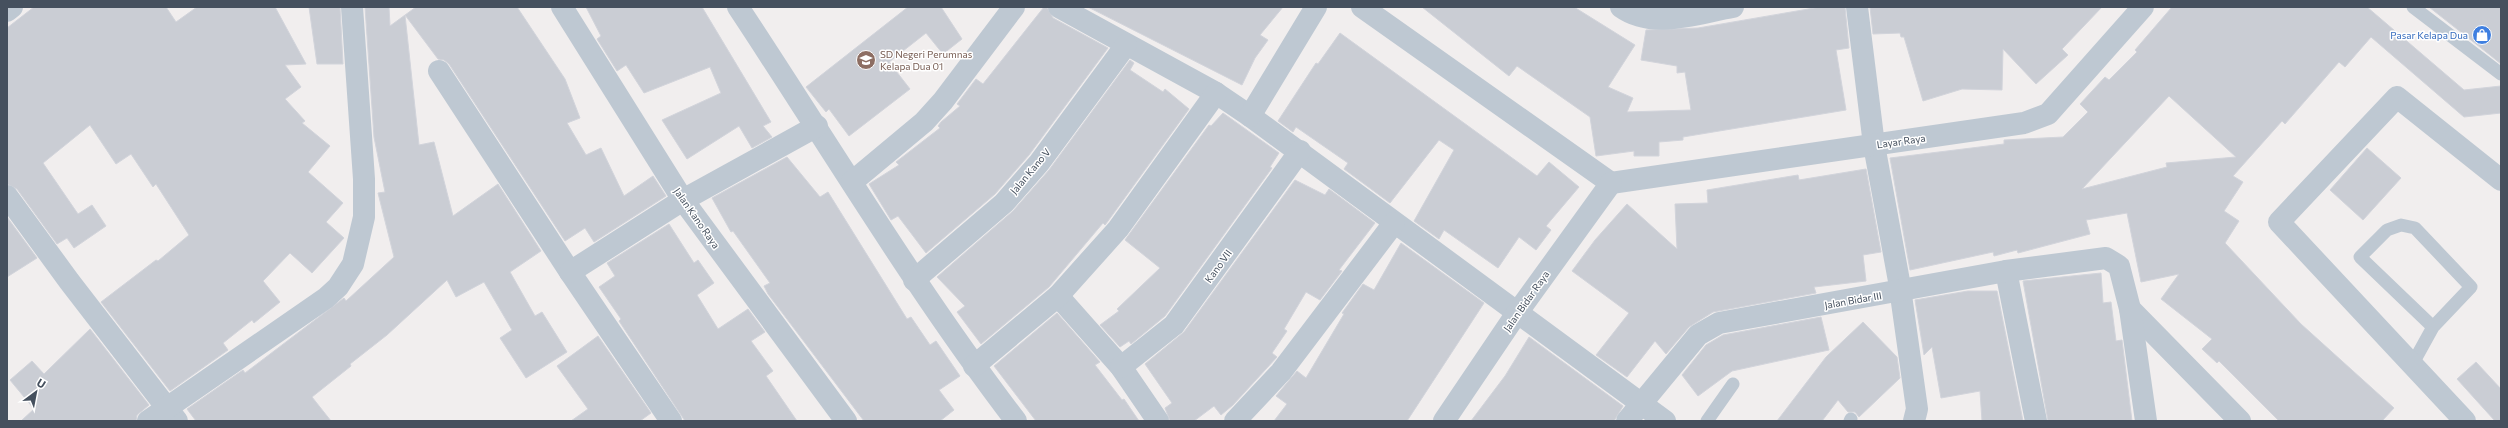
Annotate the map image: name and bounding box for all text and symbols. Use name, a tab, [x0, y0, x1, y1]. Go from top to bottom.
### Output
shop icon: Pasar Kelapa Dua	[2471, 24, 2493, 46]
place label: Pasar Kelapa Dua	[2390, 29, 2468, 41]
place label: SD Negeri Perumnas Kelapa Dua 01	[880, 48, 973, 72]
school or university icon: SD Negeri Perumnas Kelapa Dua 01	[855, 49, 877, 71]
street label: Layar Raya	[1876, 132, 1926, 150]
street label: Jalan Kano V	[1007, 146, 1053, 196]
street label: Jalan Kano Raya	[672, 185, 722, 251]
street label: Kano VII	[1202, 247, 1234, 285]
street label: Jalan Bidar Raya	[1501, 268, 1551, 334]
street label: Jalan Bidar III	[1823, 289, 1883, 311]
north arrow	[16, 372, 56, 412]
text: U	[35, 375, 48, 391]

